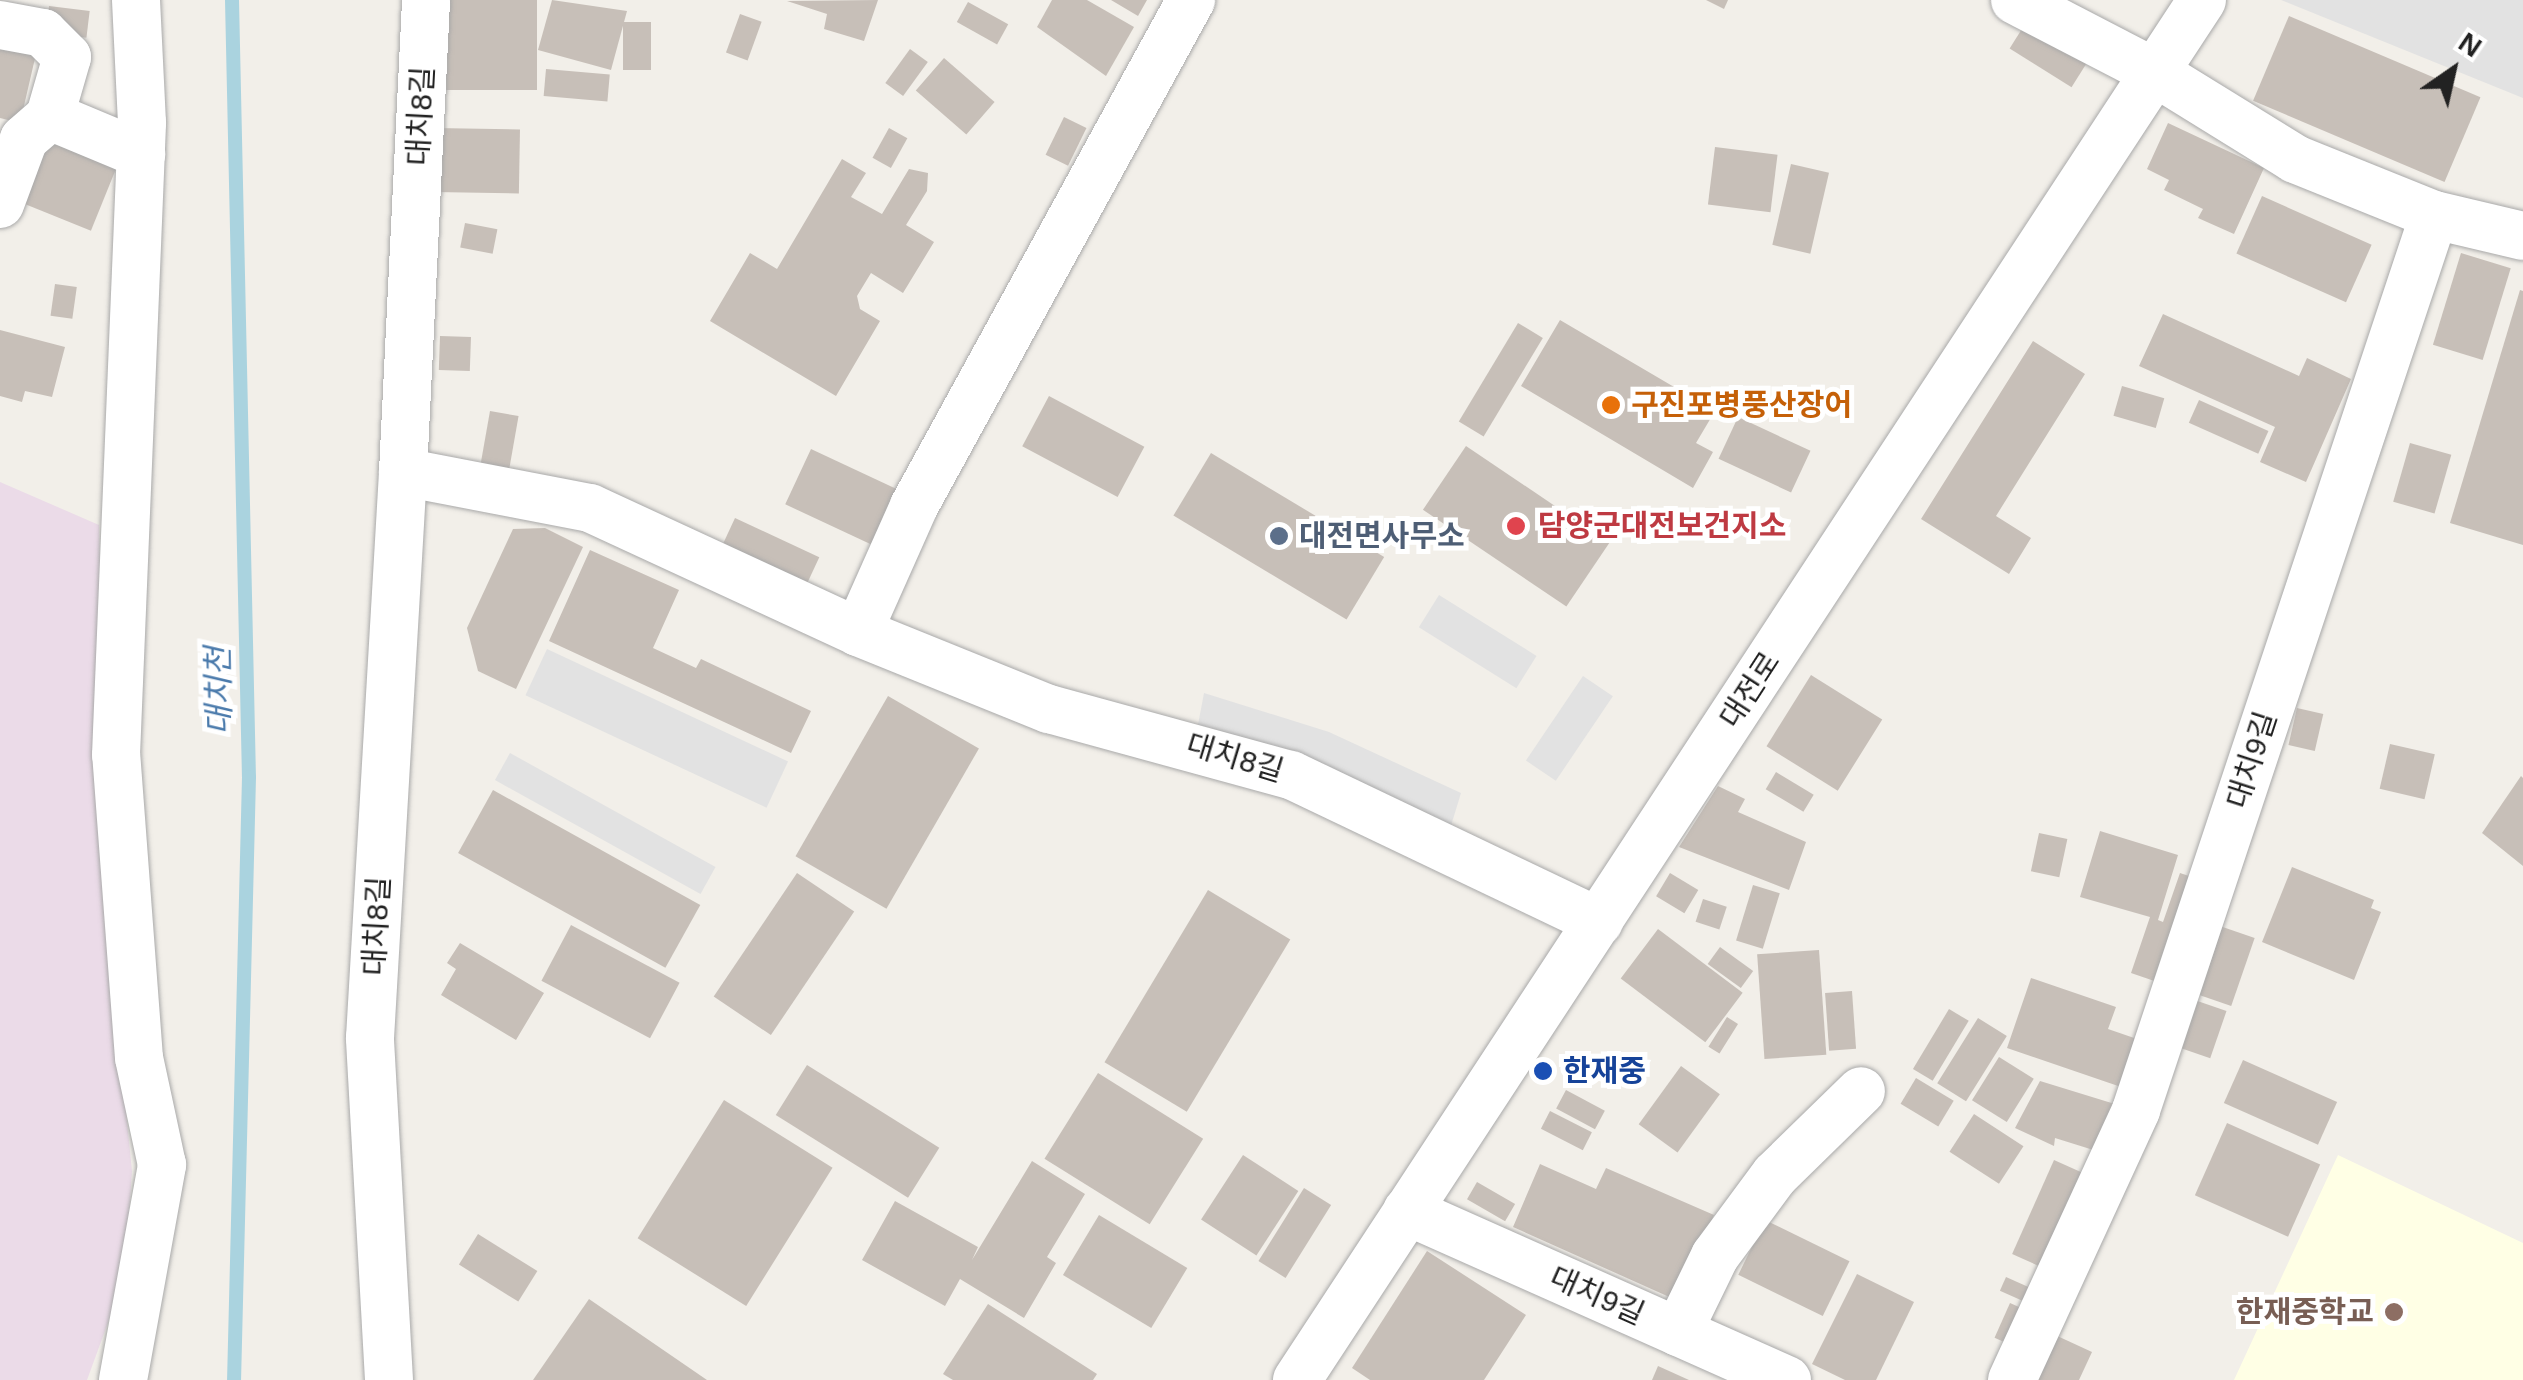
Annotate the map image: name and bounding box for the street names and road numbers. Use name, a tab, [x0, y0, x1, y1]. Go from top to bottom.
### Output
street label: 대치8길	[400, 65, 442, 167]
street label: 대전로	[1712, 645, 1788, 735]
street label: 대치9길	[2220, 707, 2284, 813]
street label: 대치8길	[1182, 726, 1288, 790]
street label: 대치8길	[356, 875, 398, 977]
street label: 대치9길	[1544, 1259, 1650, 1333]

